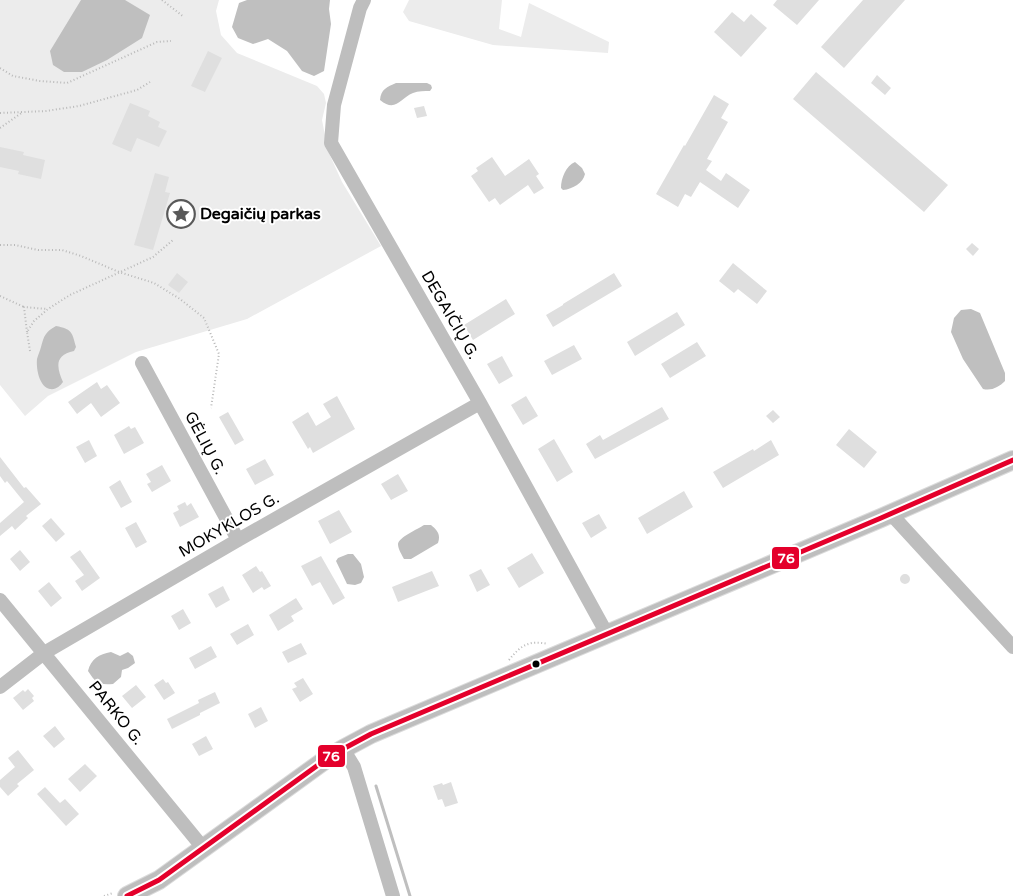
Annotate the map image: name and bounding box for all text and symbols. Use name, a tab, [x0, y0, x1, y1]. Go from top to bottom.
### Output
place icon: Degaičių parkas	[166, 199, 196, 229]
place label: Degaičių parkas	[200, 204, 321, 224]
street label: DEGAIČIŲ G.	[417, 267, 483, 363]
street label: GĖLIŲ G.	[180, 408, 230, 478]
street label: MOKYKLOS G.	[175, 488, 283, 562]
line badge: 76	[771, 546, 800, 570]
text: 76	[777, 550, 795, 567]
unlabelled marker	[531, 659, 541, 669]
street label: PARKO G.	[84, 677, 148, 749]
line badge: 76	[317, 744, 346, 768]
text: 76	[322, 748, 340, 765]

